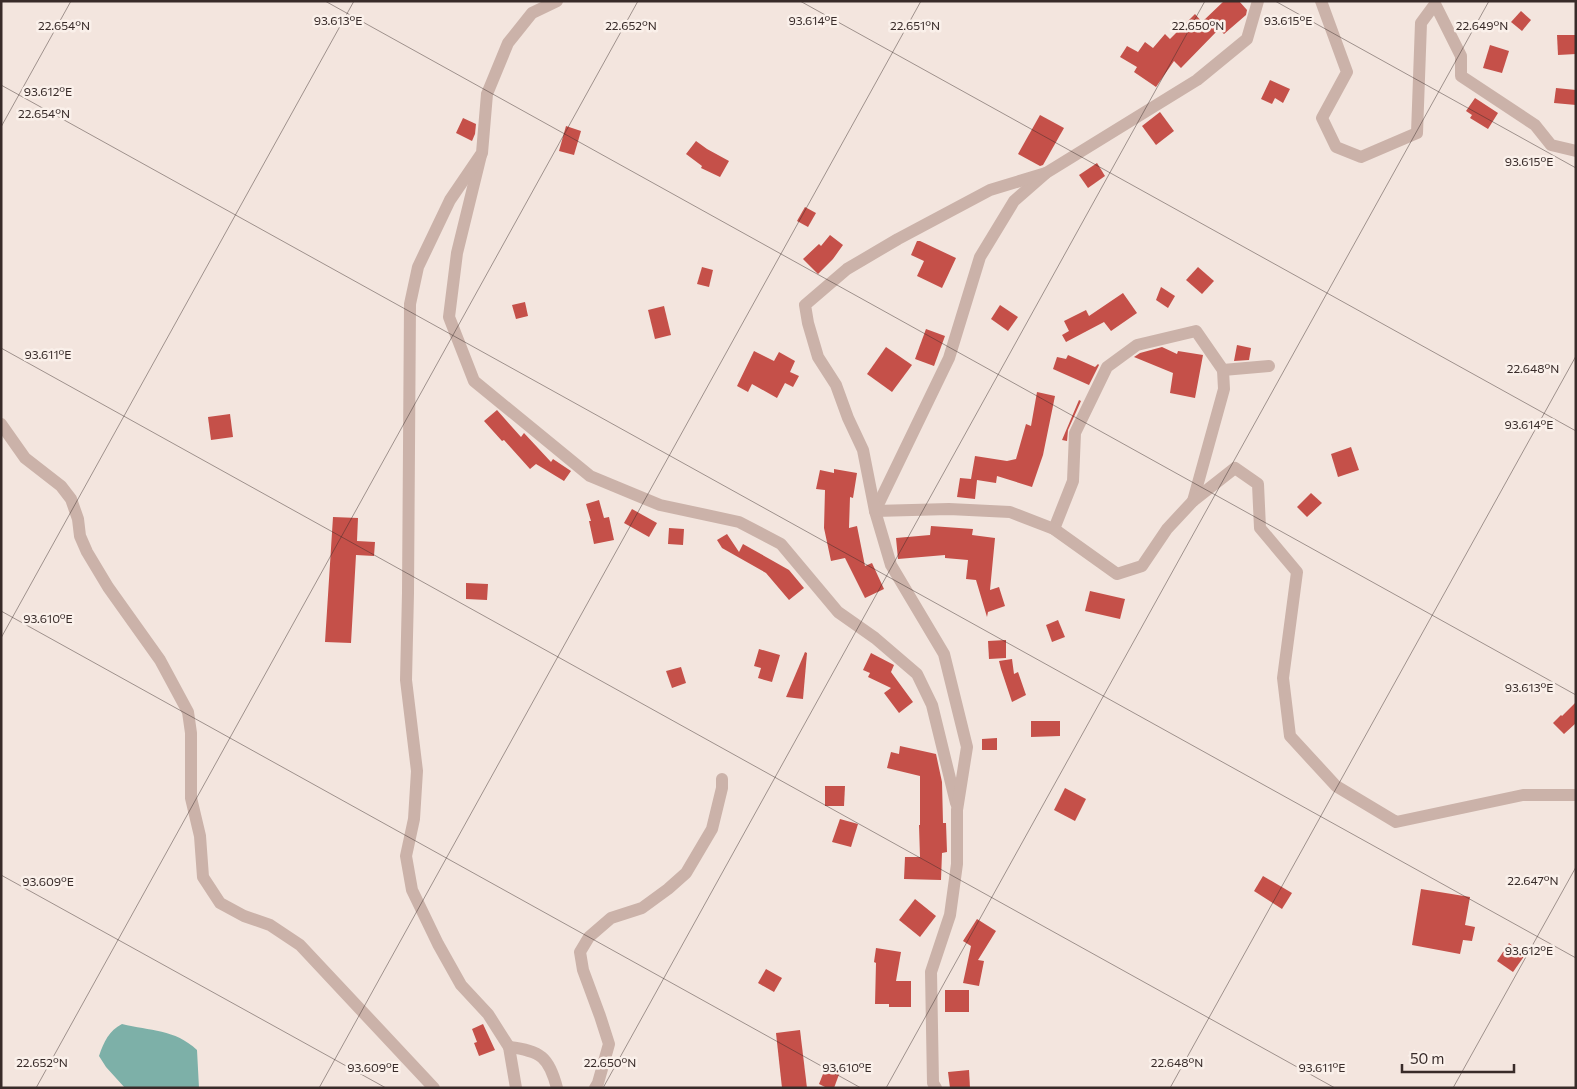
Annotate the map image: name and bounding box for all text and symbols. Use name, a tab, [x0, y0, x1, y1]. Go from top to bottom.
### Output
text: 93.613°E	[314, 13, 362, 27]
text: 93.614°E	[789, 13, 837, 27]
text: 93.615°E	[1264, 13, 1312, 27]
text: 22.654°N	[38, 18, 90, 32]
text: 22.652°N	[605, 18, 657, 32]
text: 22.651°N	[890, 18, 940, 32]
text: 22.650°N	[1172, 18, 1224, 32]
text: 22.649°N	[1456, 18, 1508, 32]
text: 93.612°E	[24, 84, 72, 98]
text: 22.654°N	[18, 106, 70, 120]
text: 93.615°E	[1505, 154, 1553, 168]
text: 93.611°E	[25, 347, 71, 361]
text: 22.648°N	[1507, 361, 1559, 375]
text: 93.614°E	[1505, 417, 1553, 431]
text: 93.610°E	[23, 611, 73, 625]
text: 93.613°E	[1505, 680, 1553, 694]
text: 22.647°N	[1507, 873, 1559, 887]
text: 93.609°E	[22, 874, 74, 888]
text: 93.612°E	[1505, 943, 1553, 957]
scale bar	[1402, 1042, 1514, 1074]
text: 50 m	[1410, 1049, 1444, 1067]
text: 22.652°N	[16, 1055, 68, 1069]
text: 22.650°N	[584, 1055, 636, 1069]
text: 22.648°N	[1151, 1055, 1203, 1069]
text: 93.609°E	[347, 1060, 399, 1074]
text: 93.610°E	[822, 1060, 872, 1074]
text: 93.611°E	[1299, 1060, 1345, 1074]

